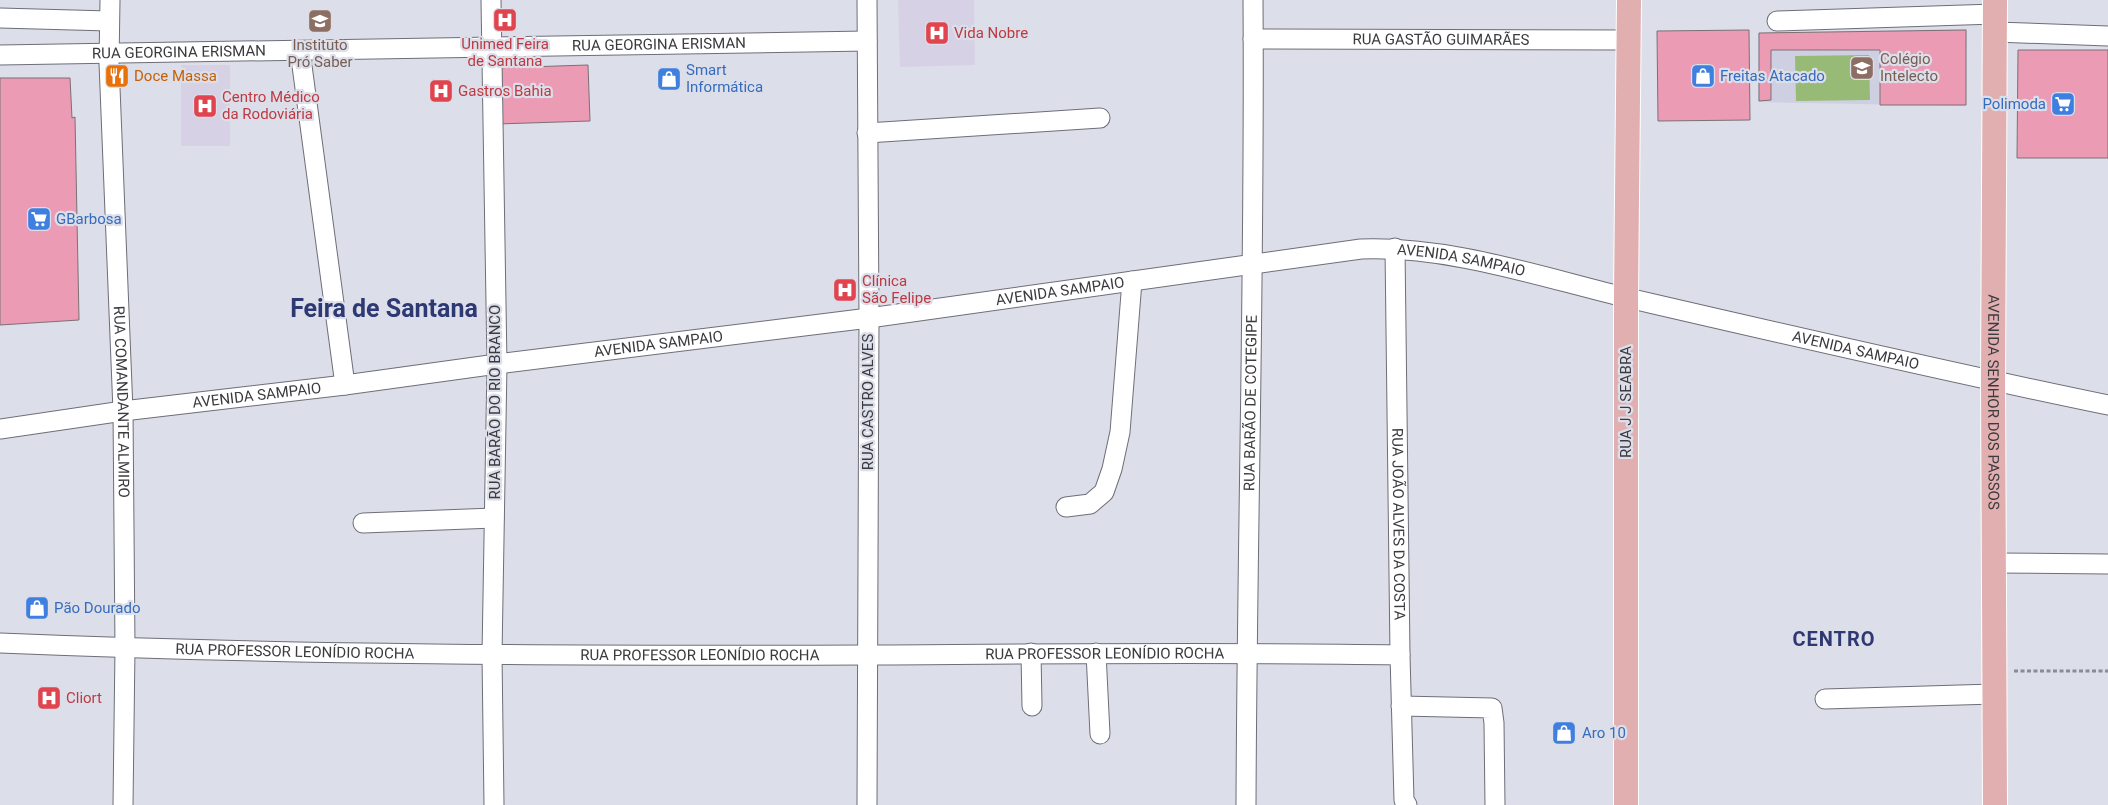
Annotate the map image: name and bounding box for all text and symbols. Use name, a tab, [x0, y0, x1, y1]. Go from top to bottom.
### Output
hospital icon: Unimed Feira de Santana	[492, 7, 518, 33]
school or university icon: Instituto Pró Saber	[307, 8, 333, 34]
hospital icon: Vida Nobre	[924, 20, 950, 46]
place label: Vida Nobre	[954, 24, 1028, 42]
street label: RUA GASTÃO GUIMARÃES	[1352, 30, 1530, 49]
street label: RUA GEORGINA ERISMAN	[572, 34, 746, 55]
place label: Unimed Feira de Santana	[461, 35, 549, 70]
place label: Instituto Pró Saber	[287, 36, 353, 71]
street label: RUA GEORGINA ERISMAN	[92, 42, 266, 63]
place label: Colégio Intelecto	[1880, 50, 1938, 85]
school or university icon: Colégio Intelecto	[1849, 55, 1875, 81]
place label: Smart Informática	[686, 61, 763, 96]
restaurant icon: Doce Massa	[104, 63, 130, 89]
shop icon: Freitas Atacado	[1690, 63, 1716, 89]
shop icon: Smart Informática	[656, 66, 682, 92]
place label: Doce Massa	[134, 67, 217, 85]
place label: Freitas Atacado	[1720, 67, 1825, 85]
hospital icon: Gastros Bahia	[428, 78, 454, 104]
place label: Gastros Bahia	[458, 82, 552, 100]
place label: Centro Médico da Rodoviária	[222, 88, 320, 123]
supermarket icon: Polimoda	[2050, 91, 2076, 117]
hospital icon: Centro Médico da Rodoviária	[192, 93, 218, 119]
place label: Polimoda	[1982, 95, 2046, 113]
supermarket icon: GBarbosa	[26, 206, 52, 232]
place label: GBarbosa	[56, 210, 122, 228]
street label: AVENIDA SAMPAIO	[1397, 241, 1527, 280]
place label: Clínica São Felipe	[862, 272, 931, 307]
street label: AVENIDA SAMPAIO	[995, 273, 1126, 309]
hospital icon: Clínica São Felipe	[832, 277, 858, 303]
district label: Feira de Santana	[290, 294, 478, 323]
street label: AVENIDA SENHOR DOS PASSOS	[1984, 294, 2003, 510]
street label: RUA COMANDANTE ALMIRO	[110, 305, 133, 498]
street label: RUA BARÃO DO RIO BRANCO	[486, 305, 504, 499]
street label: RUA BARÃO DE COTEGIPE	[1240, 314, 1261, 491]
street label: AVENIDA SAMPAIO	[593, 327, 724, 361]
street label: AVENIDA SAMPAIO	[1791, 327, 1921, 373]
street label: RUA CASTRO ALVES	[859, 334, 877, 470]
street label: RUA J J SEABRA	[1617, 346, 1635, 458]
street label: AVENIDA SAMPAIO	[191, 379, 322, 412]
street label: RUA JOÃO ALVES DA COSTA	[1388, 428, 1409, 620]
shop icon: Pão Dourado	[24, 595, 50, 621]
place label: Pão Dourado	[54, 599, 140, 617]
district label: CENTRO	[1792, 627, 1876, 651]
street label: RUA PROFESSOR LEONÍDIO ROCHA	[175, 640, 415, 663]
street label: RUA PROFESSOR LEONÍDIO ROCHA	[985, 644, 1225, 663]
street label: RUA PROFESSOR LEONÍDIO ROCHA	[580, 646, 820, 664]
hospital icon: Cliort	[36, 685, 62, 711]
place label: Cliort	[66, 689, 102, 707]
shop icon: Aro 10	[1551, 720, 1577, 746]
place label: Aro 10	[1582, 724, 1626, 742]

